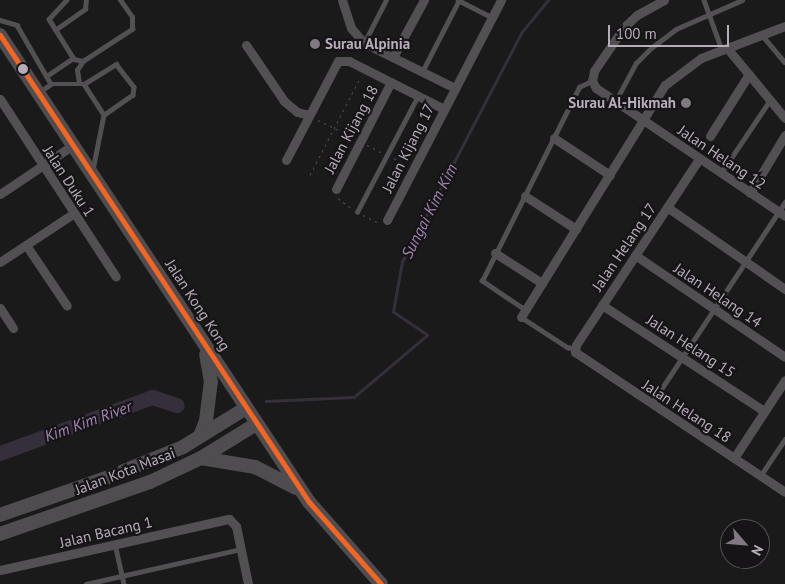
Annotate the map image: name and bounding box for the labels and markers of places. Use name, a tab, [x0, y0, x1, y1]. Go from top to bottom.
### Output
place label: Surau Alpinia	[325, 35, 411, 53]
marker: Surau Alpinia	[309, 38, 321, 50]
unlabelled marker	[18, 64, 28, 74]
place label: Surau Al-Hikmah	[568, 94, 676, 112]
marker: Surau Al-Hikmah	[680, 97, 692, 109]

